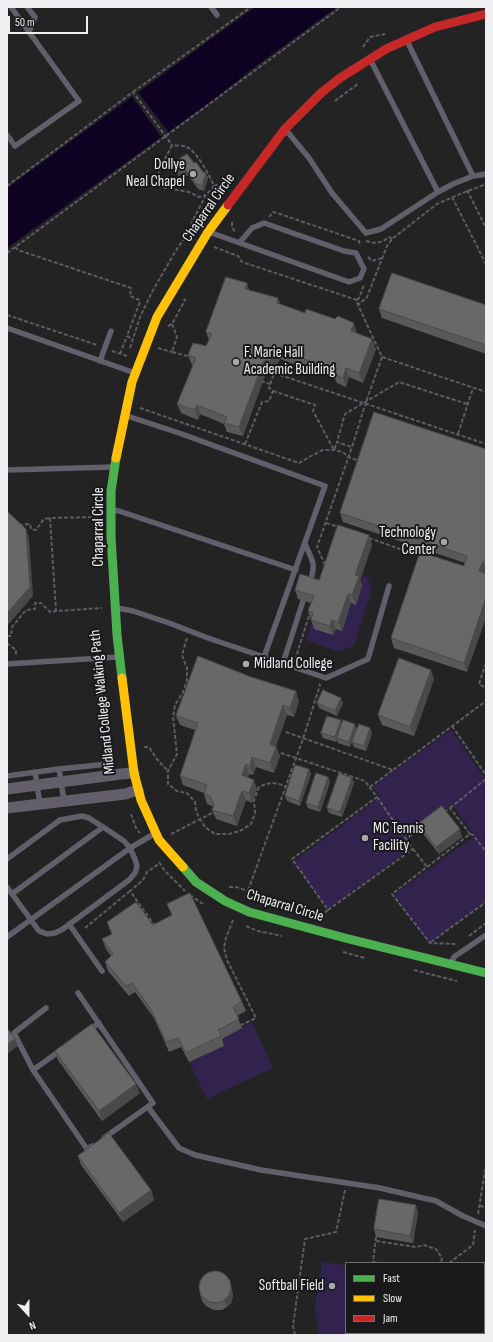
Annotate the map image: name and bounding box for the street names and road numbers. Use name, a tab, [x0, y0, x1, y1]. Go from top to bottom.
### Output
street label: Chaparral Circle	[179, 170, 239, 246]
street label: Chaparral Circle	[90, 487, 108, 567]
street label: Midland College Walking Path	[86, 629, 120, 775]
street label: Chaparral Circle	[244, 886, 326, 926]

